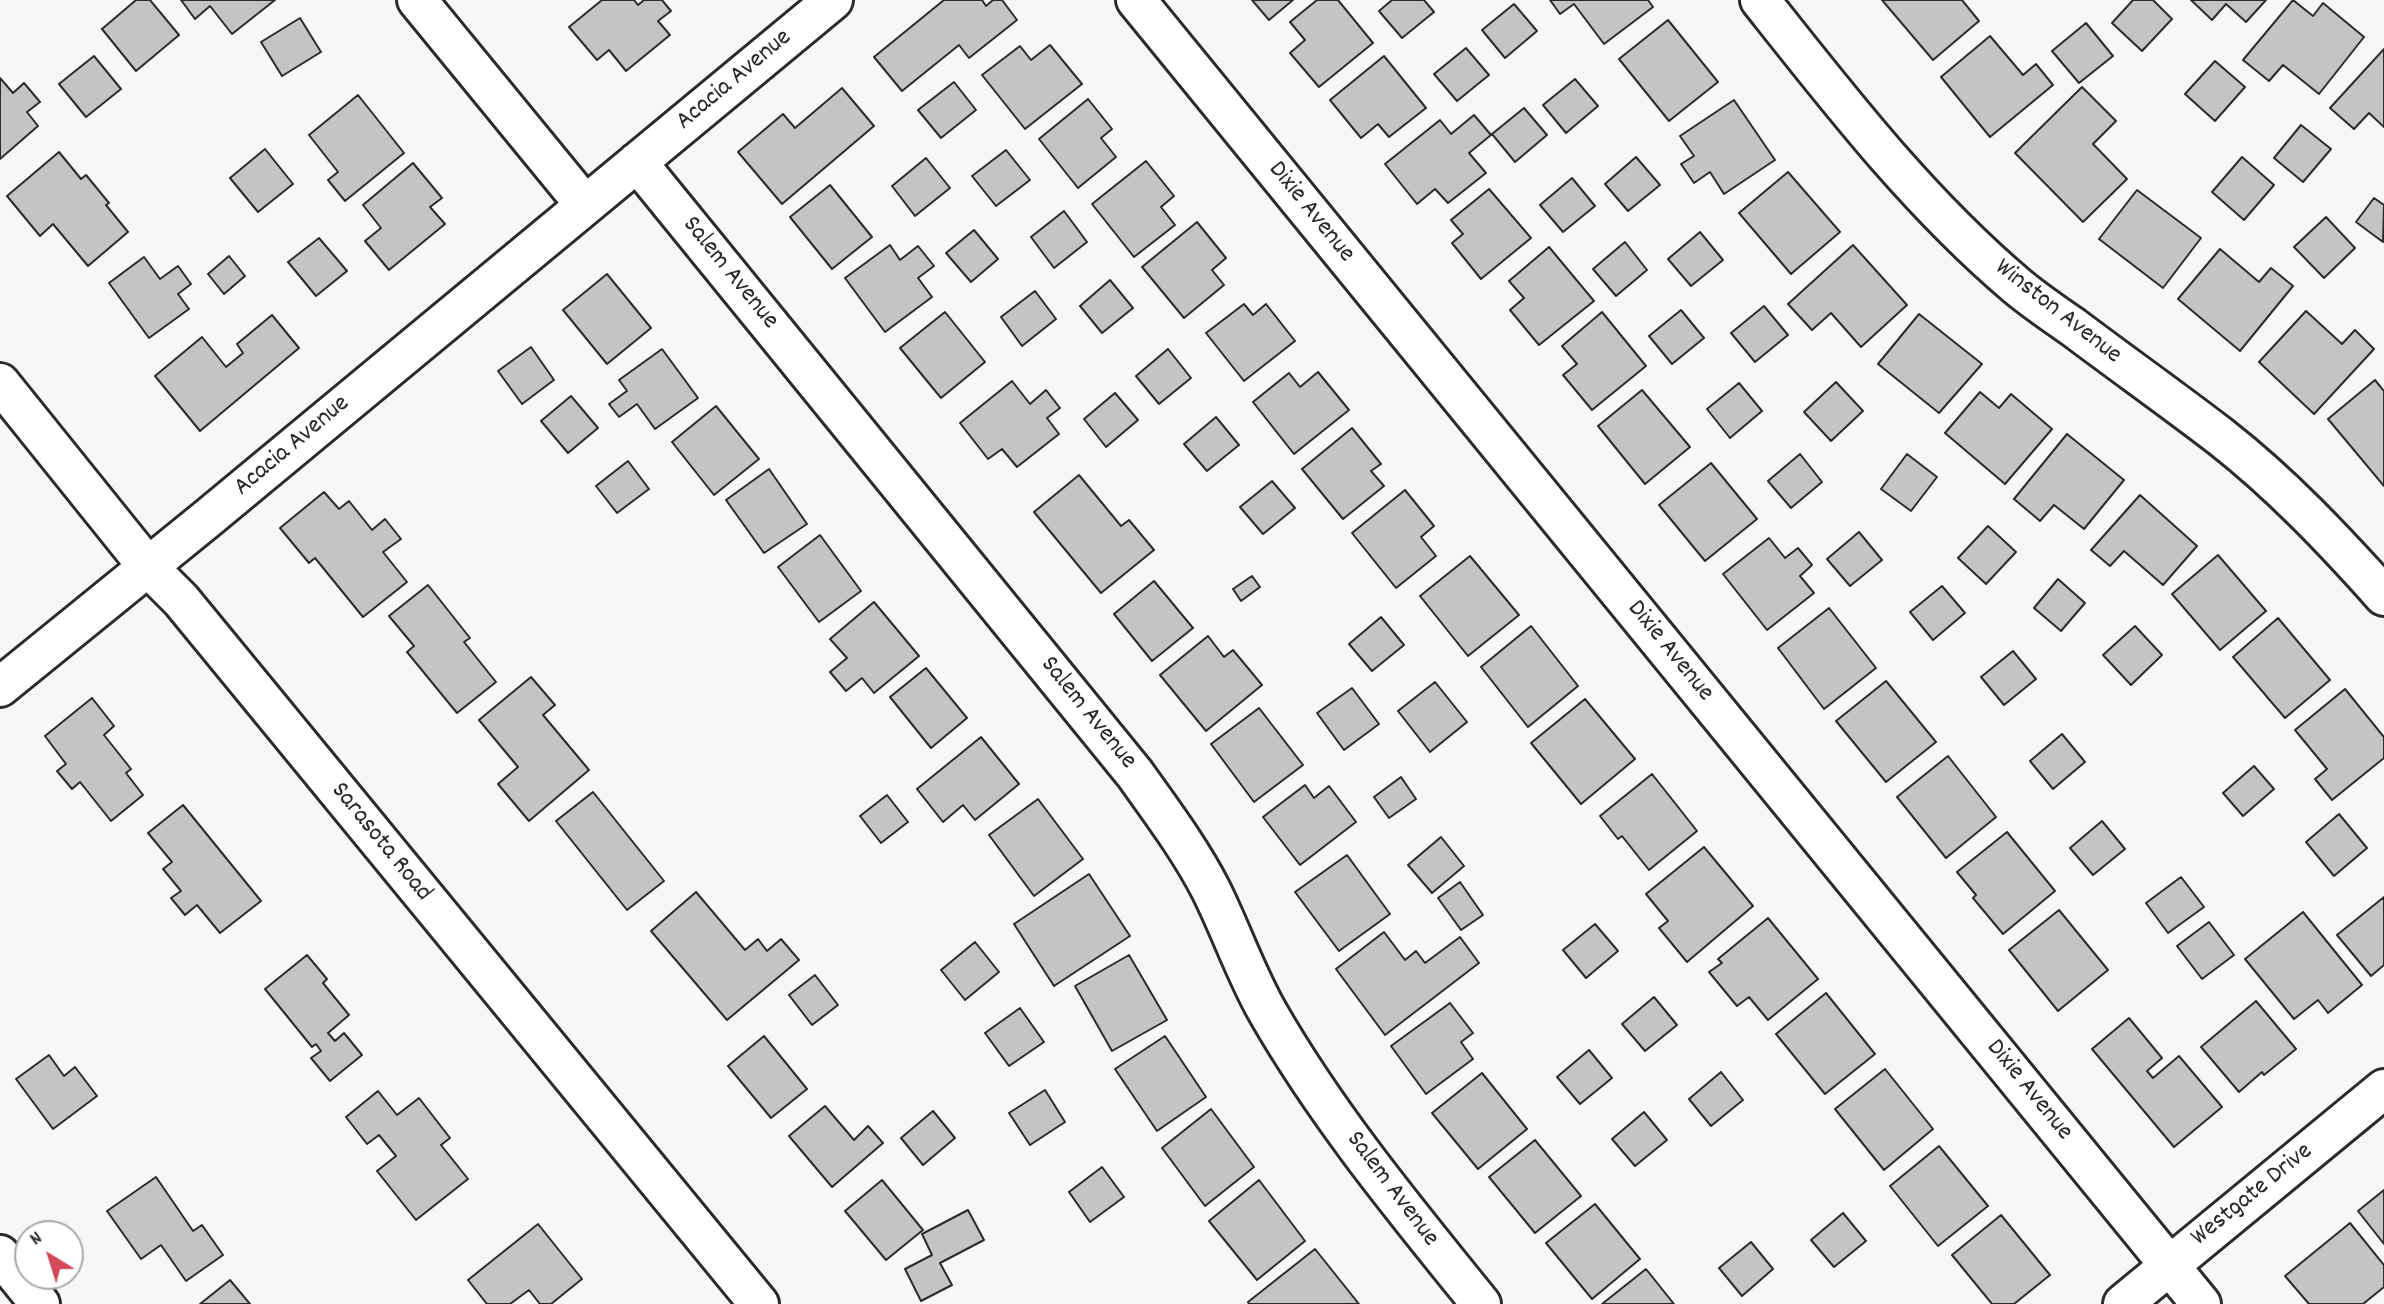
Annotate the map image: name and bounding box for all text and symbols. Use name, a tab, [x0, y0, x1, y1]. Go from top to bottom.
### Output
street label: Acacia Avenue	[671, 24, 799, 138]
street label: Dixie Avenue	[1260, 156, 1360, 270]
street label: Salem Avenue	[674, 211, 784, 337]
street label: Winston Avenue	[1987, 254, 2127, 372]
street label: Acacia Avenue	[229, 390, 357, 504]
street label: Dixie Avenue	[1619, 595, 1719, 709]
street label: Salem Avenue	[1032, 651, 1142, 777]
street label: Sarasota Road	[322, 777, 438, 909]
street label: Dixie Avenue	[1978, 1034, 2078, 1148]
street label: Salem Avenue	[1338, 1126, 1444, 1254]
street label: Westgate Drive	[2186, 1137, 2320, 1255]
north arrow	[14, 1220, 84, 1290]
text: N	[25, 1226, 49, 1253]

